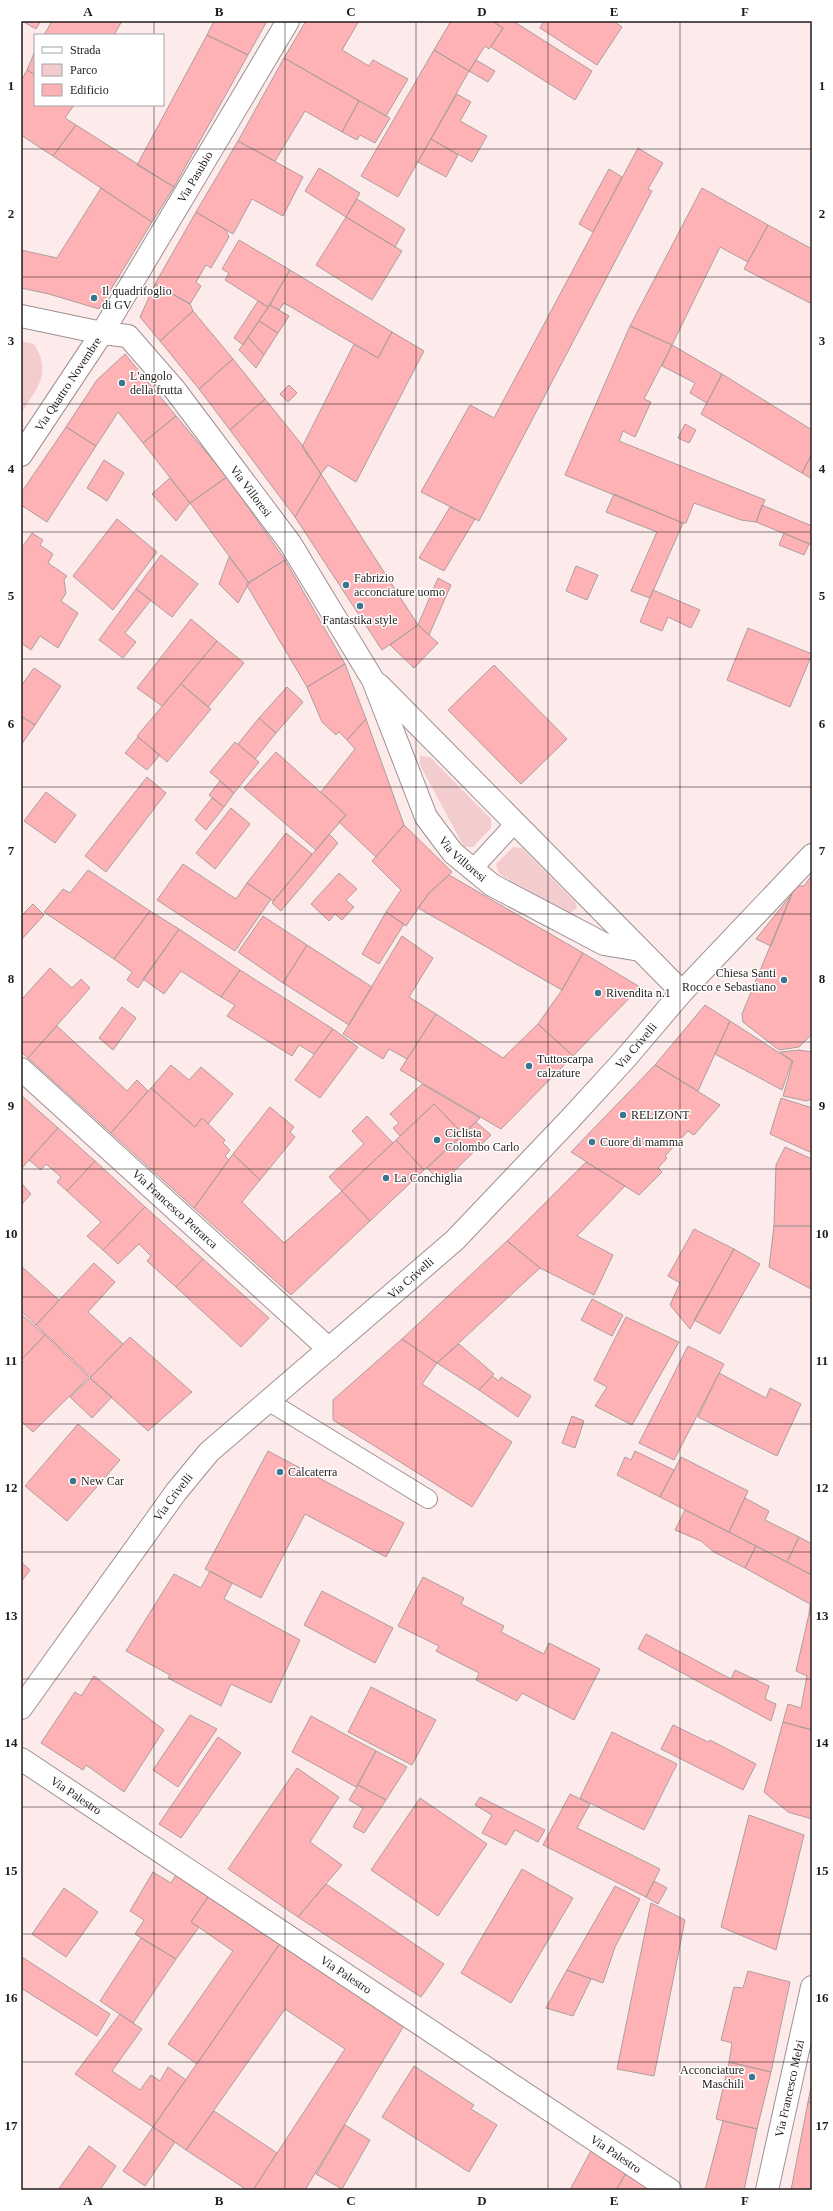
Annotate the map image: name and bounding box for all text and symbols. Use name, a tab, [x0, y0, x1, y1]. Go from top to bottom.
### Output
text: A	[83, 4, 93, 19]
text: B	[215, 4, 224, 19]
text: C	[346, 4, 356, 19]
text: D	[477, 4, 487, 19]
text: E	[610, 4, 618, 19]
text: F	[741, 4, 749, 19]
legend	[34, 34, 164, 106]
text: Strada	[70, 43, 101, 57]
text: Parco	[70, 63, 97, 77]
text: 1	[8, 78, 14, 93]
text: 1	[819, 78, 825, 93]
text: Edificio	[70, 83, 109, 97]
street label: Via Pasubio	[174, 149, 216, 205]
text: 2	[8, 206, 14, 221]
text: 2	[819, 206, 825, 221]
place label: Il quadrifoglio di GV	[102, 284, 172, 312]
marker: Il quadrifoglio di GV	[89, 293, 99, 303]
text: 3	[8, 333, 15, 348]
text: 3	[819, 333, 826, 348]
street label: Via Quattro Novembre	[32, 335, 104, 434]
place label: L'angolo della frutta	[130, 369, 183, 397]
marker: L'angolo della frutta	[117, 378, 127, 388]
text: 4	[8, 461, 15, 476]
text: 4	[819, 461, 826, 476]
street label: Via Villoresi	[227, 463, 275, 520]
place label: Fabrizio acconciature uomo	[354, 571, 445, 599]
marker: Fabrizio acconciature uomo	[341, 580, 351, 590]
text: 5	[8, 588, 15, 603]
text: 5	[819, 588, 826, 603]
marker: Fantastika style	[355, 601, 365, 611]
place label: Fantastika style	[323, 613, 398, 627]
text: 6	[8, 716, 15, 731]
text: 6	[819, 716, 826, 731]
street label: Via Villoresi	[436, 833, 490, 885]
text: 7	[8, 843, 15, 858]
text: 7	[819, 843, 826, 858]
place label: Chiesa Santi Rocco e Sebastiano	[682, 966, 777, 994]
text: 8	[8, 971, 15, 986]
text: 8	[819, 971, 826, 986]
marker: Chiesa Santi Rocco e Sebastiano	[779, 975, 789, 985]
place label: Rivendita n.1	[606, 986, 671, 1000]
marker: Rivendita n.1	[593, 988, 603, 998]
street label: Via Crivelli	[612, 1019, 660, 1072]
place label: Tuttoscarpa calzature	[537, 1052, 594, 1080]
marker: Tuttoscarpa calzature	[524, 1061, 534, 1071]
text: 9	[8, 1098, 15, 1113]
text: 9	[819, 1098, 826, 1113]
place label: RELIZONT	[631, 1108, 690, 1122]
marker: RELIZONT	[618, 1110, 628, 1120]
place label: Ciclista Colombo Carlo	[445, 1126, 519, 1154]
marker: Ciclista Colombo Carlo	[432, 1135, 442, 1145]
place label: Cuore di mamma	[600, 1135, 684, 1149]
marker: Cuore di mamma	[587, 1137, 597, 1147]
street label: Via Francesco Petrarca	[129, 1167, 221, 1252]
place label: La Conchiglia	[394, 1171, 463, 1185]
marker: La Conchiglia	[381, 1173, 391, 1183]
text: 10	[5, 1226, 18, 1241]
text: 10	[816, 1226, 829, 1241]
street label: Via Crivelli	[385, 1254, 437, 1302]
text: 11	[5, 1353, 17, 1368]
text: 11	[816, 1353, 828, 1368]
place label: Calcaterra	[288, 1465, 338, 1479]
marker: Calcaterra	[275, 1467, 285, 1477]
street label: Via Crivelli	[150, 1470, 196, 1524]
place label: New Car	[81, 1474, 124, 1488]
marker: New Car	[68, 1476, 78, 1486]
text: 12	[5, 1480, 18, 1495]
text: 12	[816, 1480, 829, 1495]
text: 13	[5, 1608, 18, 1623]
text: 13	[816, 1608, 829, 1623]
text: 14	[5, 1735, 18, 1750]
text: 14	[816, 1735, 829, 1750]
street label: Via Palestro	[48, 1774, 104, 1817]
text: 15	[5, 1863, 18, 1878]
text: 15	[816, 1863, 829, 1878]
street label: Via Palestro	[318, 1953, 374, 1997]
text: 16	[5, 1990, 18, 2005]
text: 16	[816, 1990, 829, 2005]
street label: Via Francesco Melzi	[772, 2038, 807, 2138]
place label: Acconciature Maschili	[680, 2063, 745, 2091]
marker: Acconciature Maschili	[747, 2072, 757, 2082]
text: 17	[5, 2118, 18, 2133]
text: 17	[816, 2118, 829, 2133]
street label: Via Palestro	[588, 2132, 644, 2176]
text: A	[83, 2193, 93, 2208]
text: B	[215, 2193, 224, 2208]
text: C	[346, 2193, 356, 2208]
text: D	[477, 2193, 487, 2208]
text: E	[610, 2193, 618, 2208]
text: F	[741, 2193, 749, 2208]

